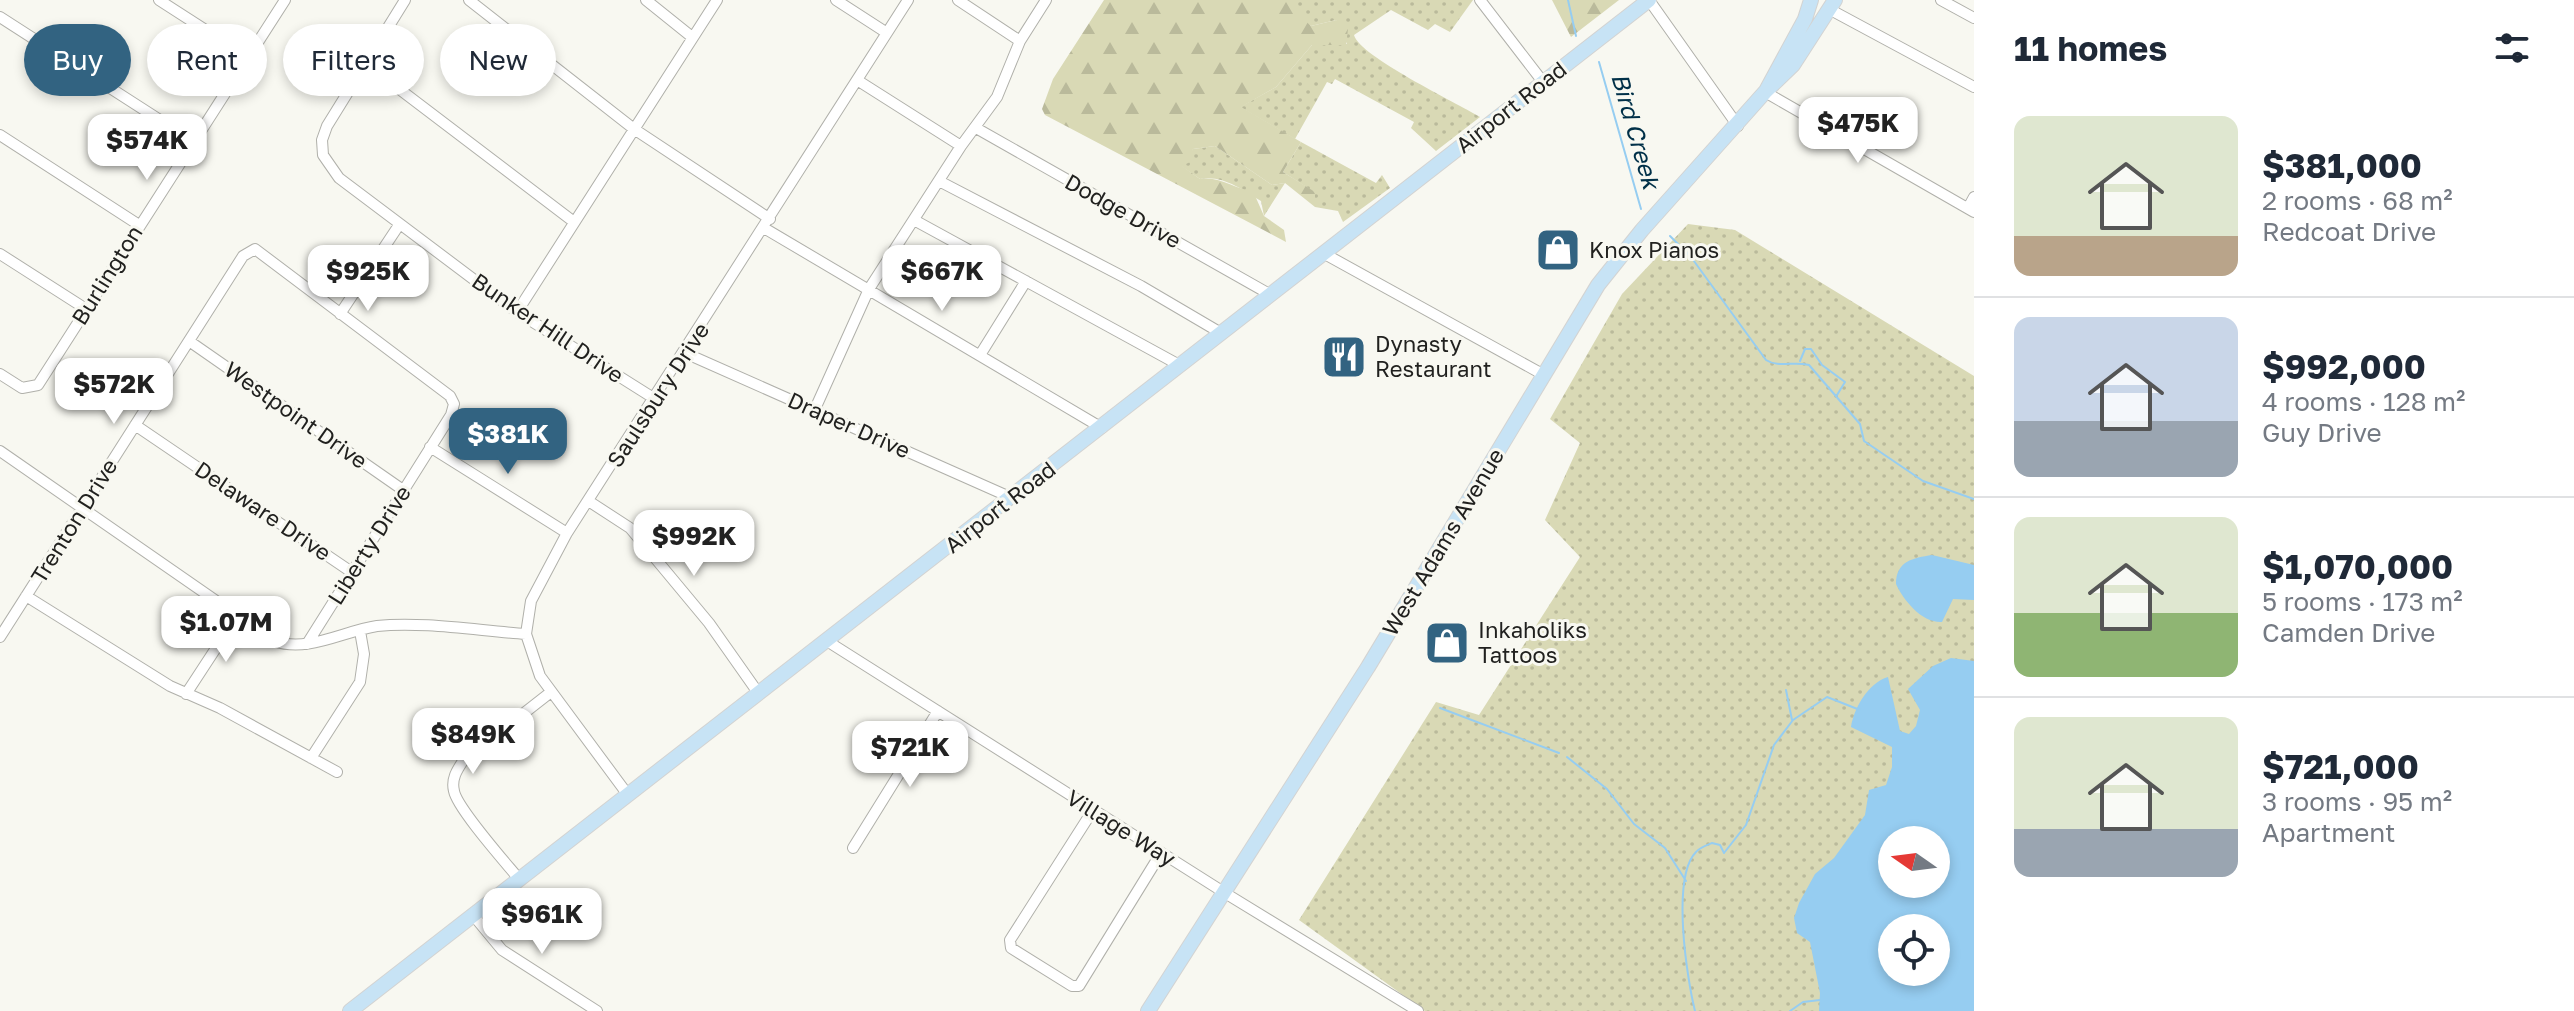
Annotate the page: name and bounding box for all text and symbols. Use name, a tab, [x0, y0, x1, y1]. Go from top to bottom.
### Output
chip: Buy	[24, 24, 131, 96]
chip: Rent	[147, 24, 267, 96]
chip: Filters	[283, 24, 424, 96]
chip: New	[440, 24, 556, 96]
icon: filters	[2490, 26, 2534, 70]
text: 11 homes	[2014, 28, 2167, 68]
street label: Airport Road	[1450, 55, 1571, 158]
water label: Bird Creek	[1606, 69, 1667, 194]
pin: $475K	[1802, 97, 1914, 165]
text: $475K	[1817, 107, 1899, 138]
pin: $574K	[91, 114, 203, 182]
text: $574K	[106, 124, 188, 155]
text: $381,000	[2262, 145, 2422, 185]
icon: home	[2078, 148, 2174, 244]
street label: Dodge Drive	[1061, 168, 1186, 254]
text: 2 rooms · 68 m²	[2262, 185, 2453, 216]
text: Redcoat Drive	[2262, 216, 2436, 247]
street label: Burlington	[65, 220, 148, 329]
shop icon: Knox Pianos	[1534, 226, 1582, 274]
place label: Knox Pianos	[1589, 236, 1719, 263]
pin: $925K	[312, 245, 424, 313]
pin: $667K	[886, 245, 998, 313]
text: $925K	[326, 255, 410, 286]
text: $667K	[900, 255, 984, 286]
street label: Bunker Hill Drive	[467, 267, 629, 388]
street label: Saulsbury Drive	[601, 317, 714, 472]
place label: Dynasty Restaurant	[1375, 330, 1492, 382]
restaurant icon: Dynasty Restaurant	[1320, 333, 1368, 381]
text: $992,000	[2262, 346, 2426, 386]
icon: home	[2078, 349, 2174, 445]
street label: Westpoint Drive	[220, 355, 373, 474]
pin: $572K	[58, 358, 170, 426]
text: $572K	[73, 368, 155, 399]
street label: Draper Drive	[784, 386, 915, 464]
text: 4 rooms · 128 m²	[2262, 386, 2465, 417]
pin: $381K	[452, 408, 564, 476]
text: Guy Drive	[2262, 417, 2382, 448]
text: $381K	[467, 418, 549, 449]
street label: West Adams Avenue	[1376, 443, 1509, 640]
street label: Trenton Drive	[25, 454, 123, 588]
street label: Delaware Drive	[190, 455, 336, 566]
street label: Airport Road	[939, 455, 1060, 558]
street label: Liberty Drive	[321, 480, 416, 609]
pin: $992K	[638, 510, 750, 578]
text: $992K	[651, 520, 737, 551]
text: $1,070,000	[2262, 546, 2453, 586]
icon: home	[2078, 549, 2174, 645]
text: 5 rooms · 173 m²	[2262, 586, 2463, 617]
pin: $1.07M	[161, 596, 291, 664]
text: $1.07M	[179, 606, 273, 637]
place label: Inkaholiks Tattoos	[1478, 616, 1587, 668]
text: Camden Drive	[2262, 617, 2435, 648]
shop icon: Inkaholiks Tattoos	[1423, 619, 1471, 667]
pin: $849K	[417, 708, 529, 776]
text: $849K	[430, 718, 516, 749]
pin: $721K	[854, 721, 966, 789]
text: $721K	[870, 731, 950, 762]
text: $721,000	[2262, 746, 2419, 786]
icon: home	[2078, 749, 2174, 845]
street label: Village Way	[1062, 783, 1181, 872]
text: 3 rooms · 95 m²	[2262, 786, 2452, 817]
text: Apartment	[2262, 817, 2395, 848]
north arrow	[1878, 826, 1950, 898]
map controls	[1878, 826, 1950, 986]
pin: $961K	[486, 888, 598, 956]
text: $961K	[501, 898, 583, 929]
button: locate	[1878, 914, 1950, 986]

